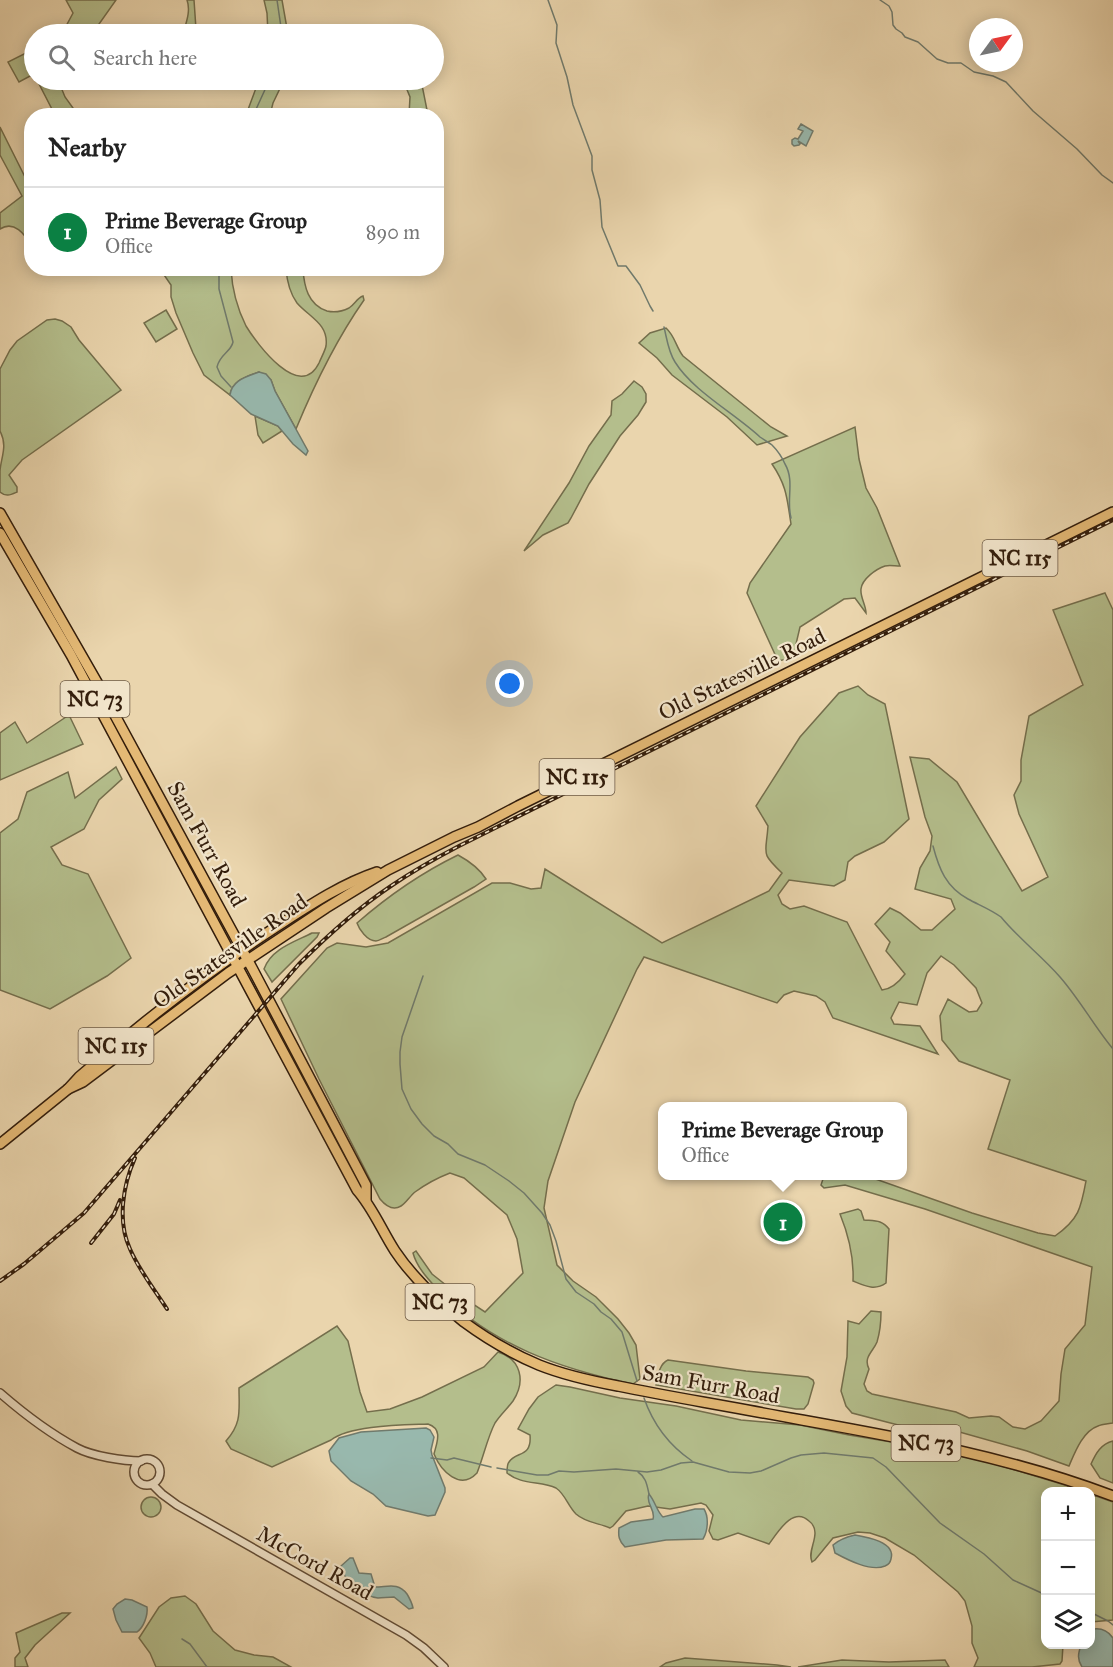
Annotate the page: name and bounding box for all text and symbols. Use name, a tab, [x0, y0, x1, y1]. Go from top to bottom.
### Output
north arrow	[969, 18, 1023, 72]
search box	[24, 24, 444, 90]
icon: search	[45, 41, 78, 74]
text: Search here	[93, 44, 197, 71]
text: Nearby	[48, 131, 126, 163]
text: Prime Beverage Group	[105, 207, 307, 234]
text: 1	[64, 220, 71, 244]
text: 890 m	[366, 220, 420, 244]
text: Office	[105, 234, 153, 258]
road number: NC 115	[982, 540, 1058, 576]
street label: Old Statesville Road	[654, 622, 830, 726]
your location	[495, 669, 524, 698]
road number: NC 73	[60, 681, 130, 717]
road number: NC 115	[540, 759, 614, 795]
street label: Sam Furr Road	[161, 777, 253, 911]
street label: Old Statesville Road	[148, 888, 312, 1014]
road number: NC 115	[78, 1028, 154, 1064]
popup	[658, 1102, 907, 1180]
text: Prime Beverage Group	[681, 1116, 884, 1143]
text: Office	[681, 1143, 729, 1167]
pin: 1	[764, 1200, 802, 1244]
road number: NC 73	[406, 1284, 474, 1320]
street label: Sam Furr Road	[640, 1359, 782, 1409]
road number: NC 73	[892, 1425, 960, 1461]
map controls	[1041, 1487, 1095, 1649]
button: +	[1041, 1487, 1095, 1541]
street label: McCord Road	[252, 1520, 378, 1606]
button: −	[1041, 1541, 1095, 1595]
button: layers	[1041, 1595, 1095, 1649]

